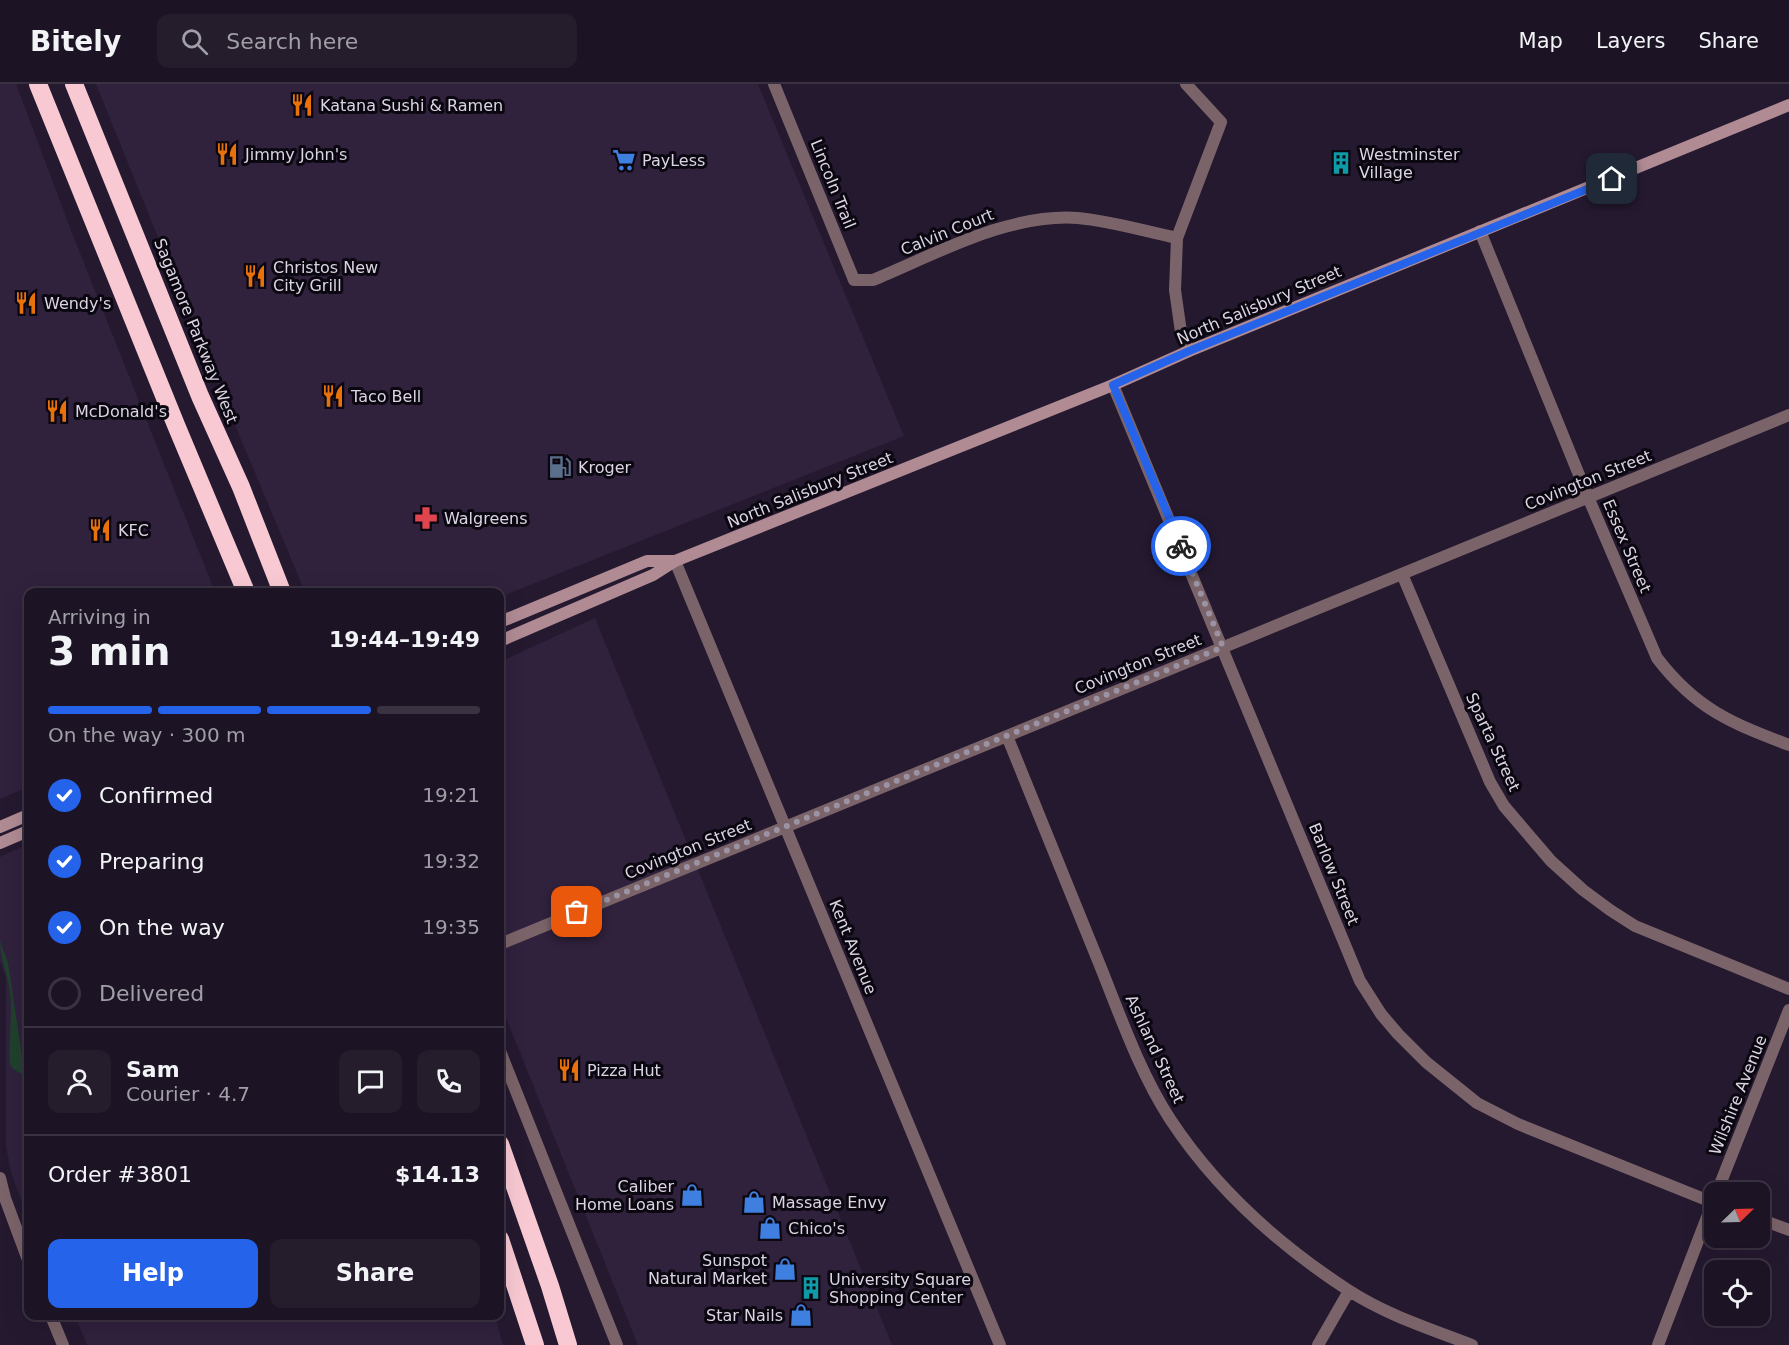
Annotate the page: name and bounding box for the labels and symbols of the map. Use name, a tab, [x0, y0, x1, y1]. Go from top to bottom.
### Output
restaurant icon: Katana Sushi & Ramen	[289, 92, 315, 118]
place label: Katana Sushi & Ramen	[320, 96, 503, 115]
street label: Lincoln Trail	[807, 137, 859, 231]
restaurant icon: Jimmy John's	[214, 141, 240, 167]
place label: Jimmy John's	[244, 145, 347, 164]
place label: Westminster Village	[1359, 145, 1460, 182]
supermarket icon: PayLess	[611, 147, 637, 173]
building icon: Westminster Village	[1328, 150, 1354, 176]
place label: PayLess	[642, 151, 705, 170]
pin	[1586, 153, 1637, 204]
street label: Calvin Court	[898, 205, 996, 259]
street label: Sagamore Parkway West	[150, 236, 242, 426]
place label: Christos New City Grill	[273, 258, 378, 295]
street label: North Salisbury Street	[1174, 262, 1344, 348]
restaurant icon: Christos New City Grill	[242, 263, 268, 289]
restaurant icon: Wendy's	[13, 290, 39, 316]
place label: Wendy's	[44, 294, 111, 313]
restaurant icon: Taco Bell	[320, 383, 346, 409]
place label: Taco Bell	[350, 387, 421, 406]
restaurant icon: McDonald's	[44, 398, 70, 424]
place label: McDonald's	[75, 402, 167, 421]
street label: Covington Street	[1522, 446, 1654, 514]
street label: North Salisbury Street	[724, 448, 896, 532]
fuel station icon: Kroger	[547, 454, 573, 480]
place label: Kroger	[578, 458, 632, 477]
street label: Essex Street	[1599, 496, 1655, 596]
pharmacy icon: Walgreens	[413, 505, 439, 531]
place label: Walgreens	[444, 509, 528, 528]
courier	[1151, 516, 1211, 576]
restaurant icon: KFC	[87, 517, 113, 543]
place label: KFC	[118, 521, 149, 540]
street label: Covington Street	[1072, 630, 1204, 698]
street label: Sparta Street	[1462, 690, 1524, 794]
street label: Covington Street	[622, 815, 754, 883]
street label: Barlow Street	[1305, 820, 1363, 928]
pin	[551, 886, 602, 937]
street label: Kent Avenue	[825, 897, 881, 997]
street label: Ashland Street	[1122, 992, 1188, 1106]
street label: Wilshire Avenue	[1705, 1032, 1771, 1158]
restaurant icon: Pizza Hut	[556, 1057, 582, 1083]
place label: Pizza Hut	[587, 1061, 661, 1080]
place label: Caliber Home Loans	[575, 1177, 674, 1214]
shop icon: Caliber Home Loans	[679, 1182, 705, 1208]
north arrow	[1704, 1182, 1770, 1248]
shop icon: Massage Envy	[741, 1189, 767, 1215]
place label: Massage Envy	[772, 1193, 886, 1212]
shop icon: Chico's	[757, 1215, 783, 1241]
place label: Chico's	[788, 1219, 845, 1238]
place label: Sunspot Natural Market	[648, 1251, 767, 1288]
shop icon: Sunspot Natural Market	[772, 1256, 798, 1282]
place label: University Square Shopping Center	[829, 1270, 971, 1307]
building icon: University Square Shopping Center	[798, 1275, 824, 1301]
shop icon: Star Nails	[788, 1302, 814, 1328]
place label: Star Nails	[706, 1306, 783, 1325]

